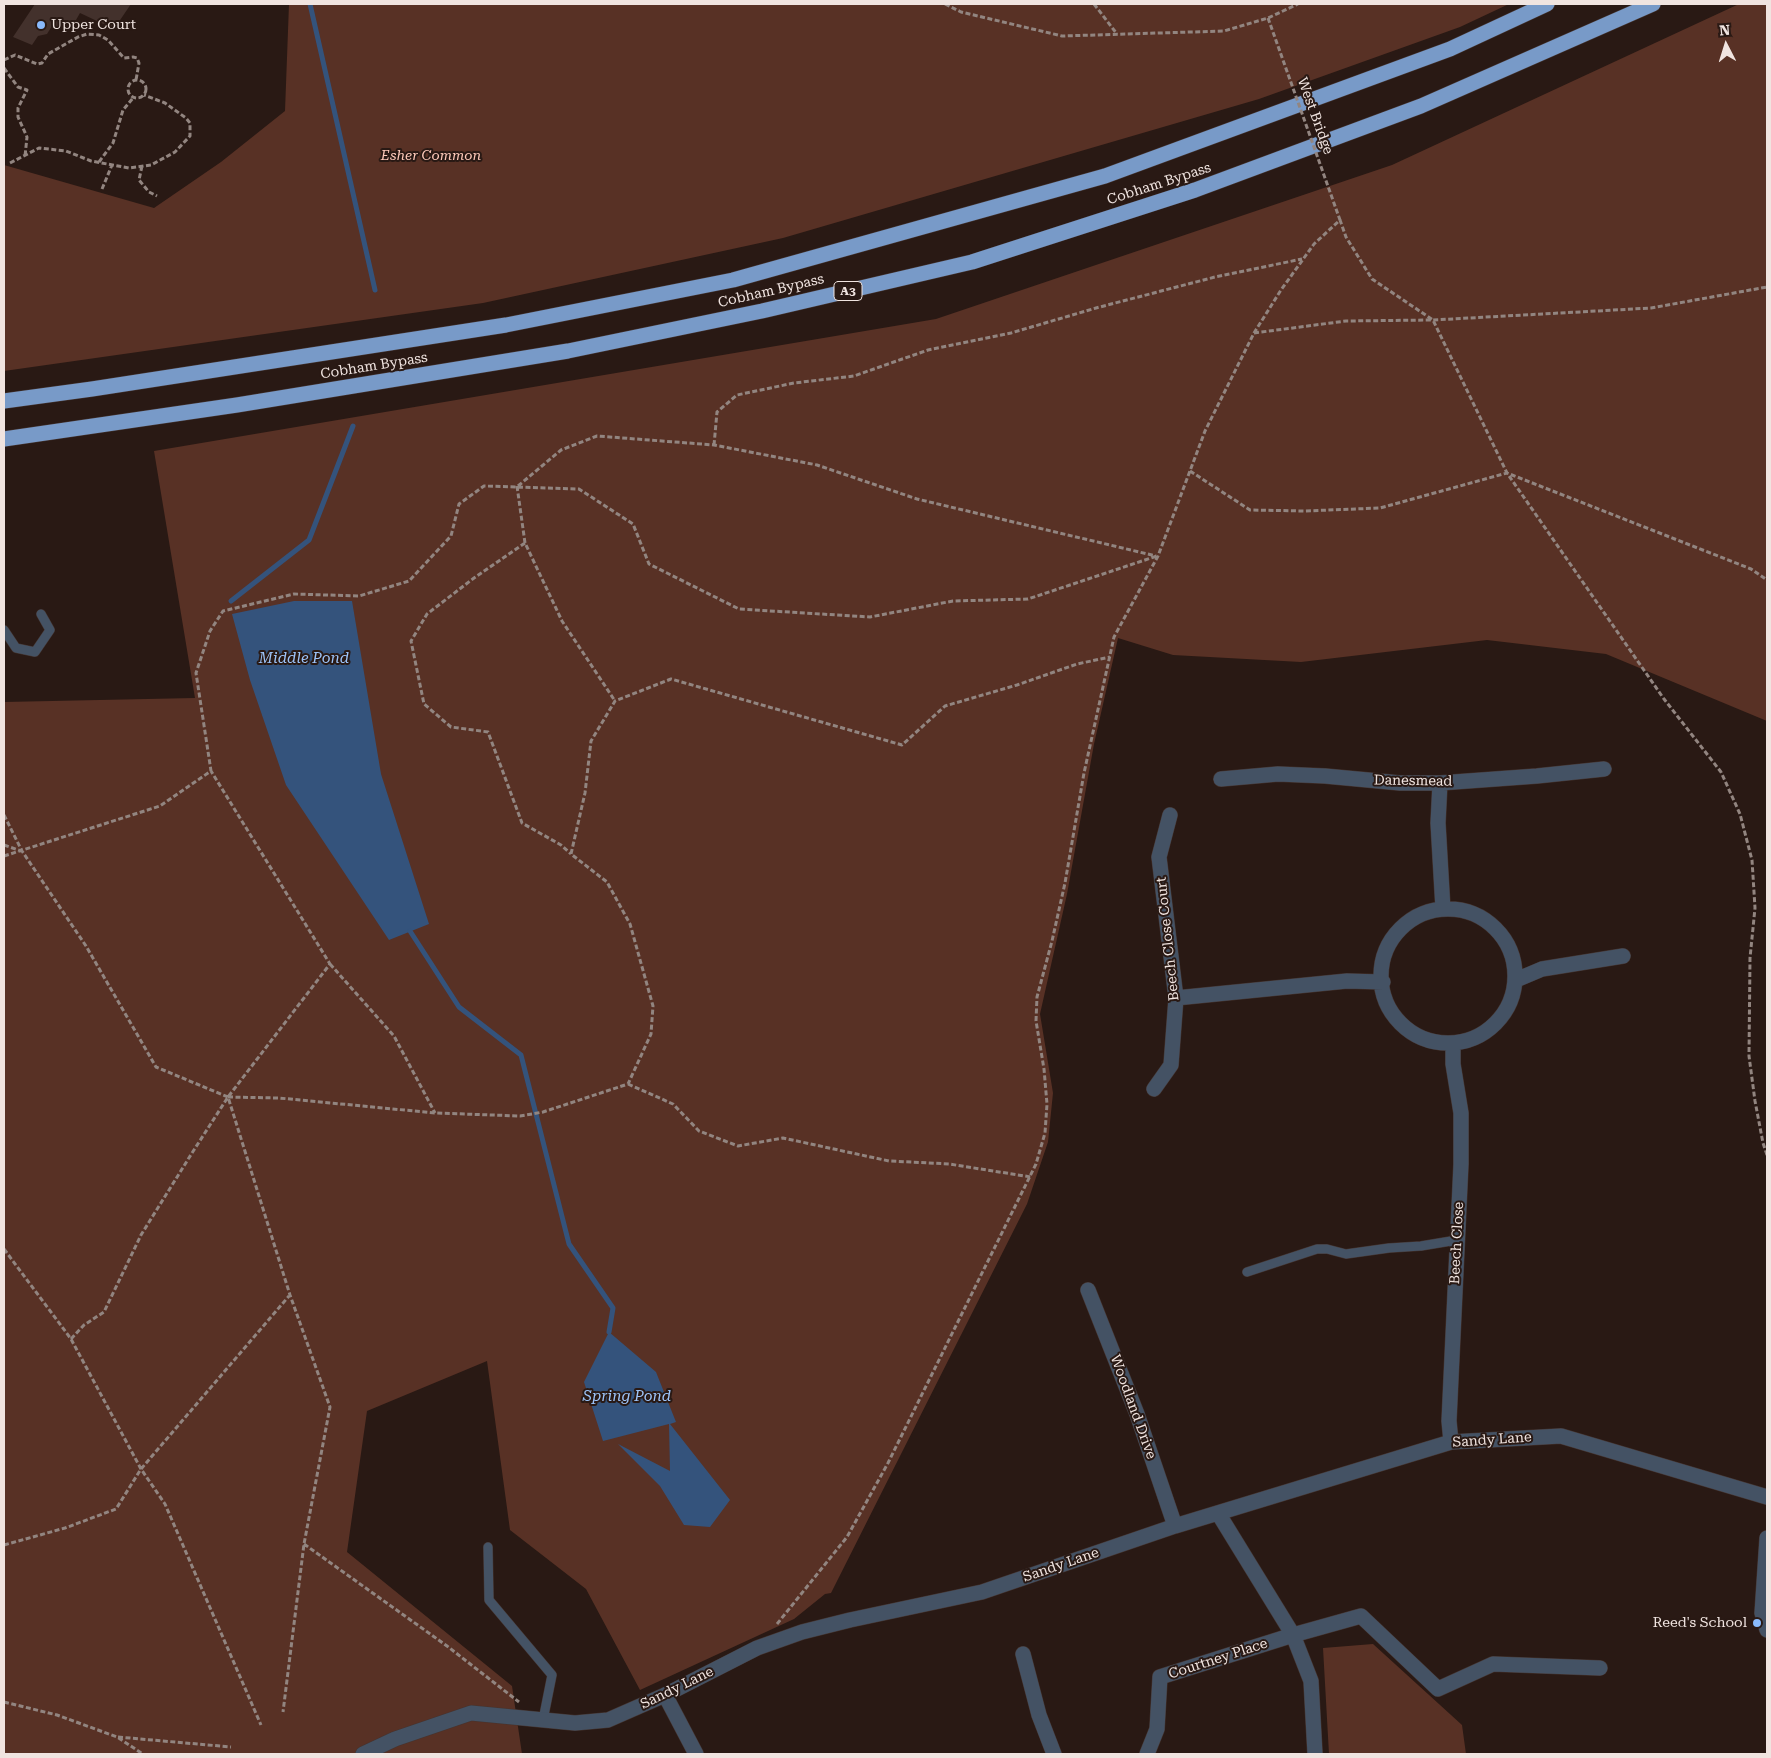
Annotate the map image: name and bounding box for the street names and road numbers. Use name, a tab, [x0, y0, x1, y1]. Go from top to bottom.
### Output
street label: West Bridge	[1293, 75, 1337, 157]
street label: Cobham Bypass	[1105, 159, 1213, 209]
street label: Cobham Bypass	[716, 271, 826, 311]
road number: A3	[834, 282, 862, 300]
street label: Cobham Bypass	[319, 349, 429, 383]
street label: Danesmead	[1374, 772, 1452, 790]
street label: Beech Close Court	[1153, 876, 1183, 1002]
street label: Beech Close	[1446, 1201, 1468, 1285]
street label: Woodland Drive	[1106, 1353, 1160, 1461]
street label: Sandy Lane	[1452, 1429, 1532, 1451]
street label: Sandy Lane	[1021, 1544, 1101, 1586]
street label: Courtney Place	[1166, 1635, 1270, 1683]
street label: Sandy Lane	[638, 1663, 716, 1713]

